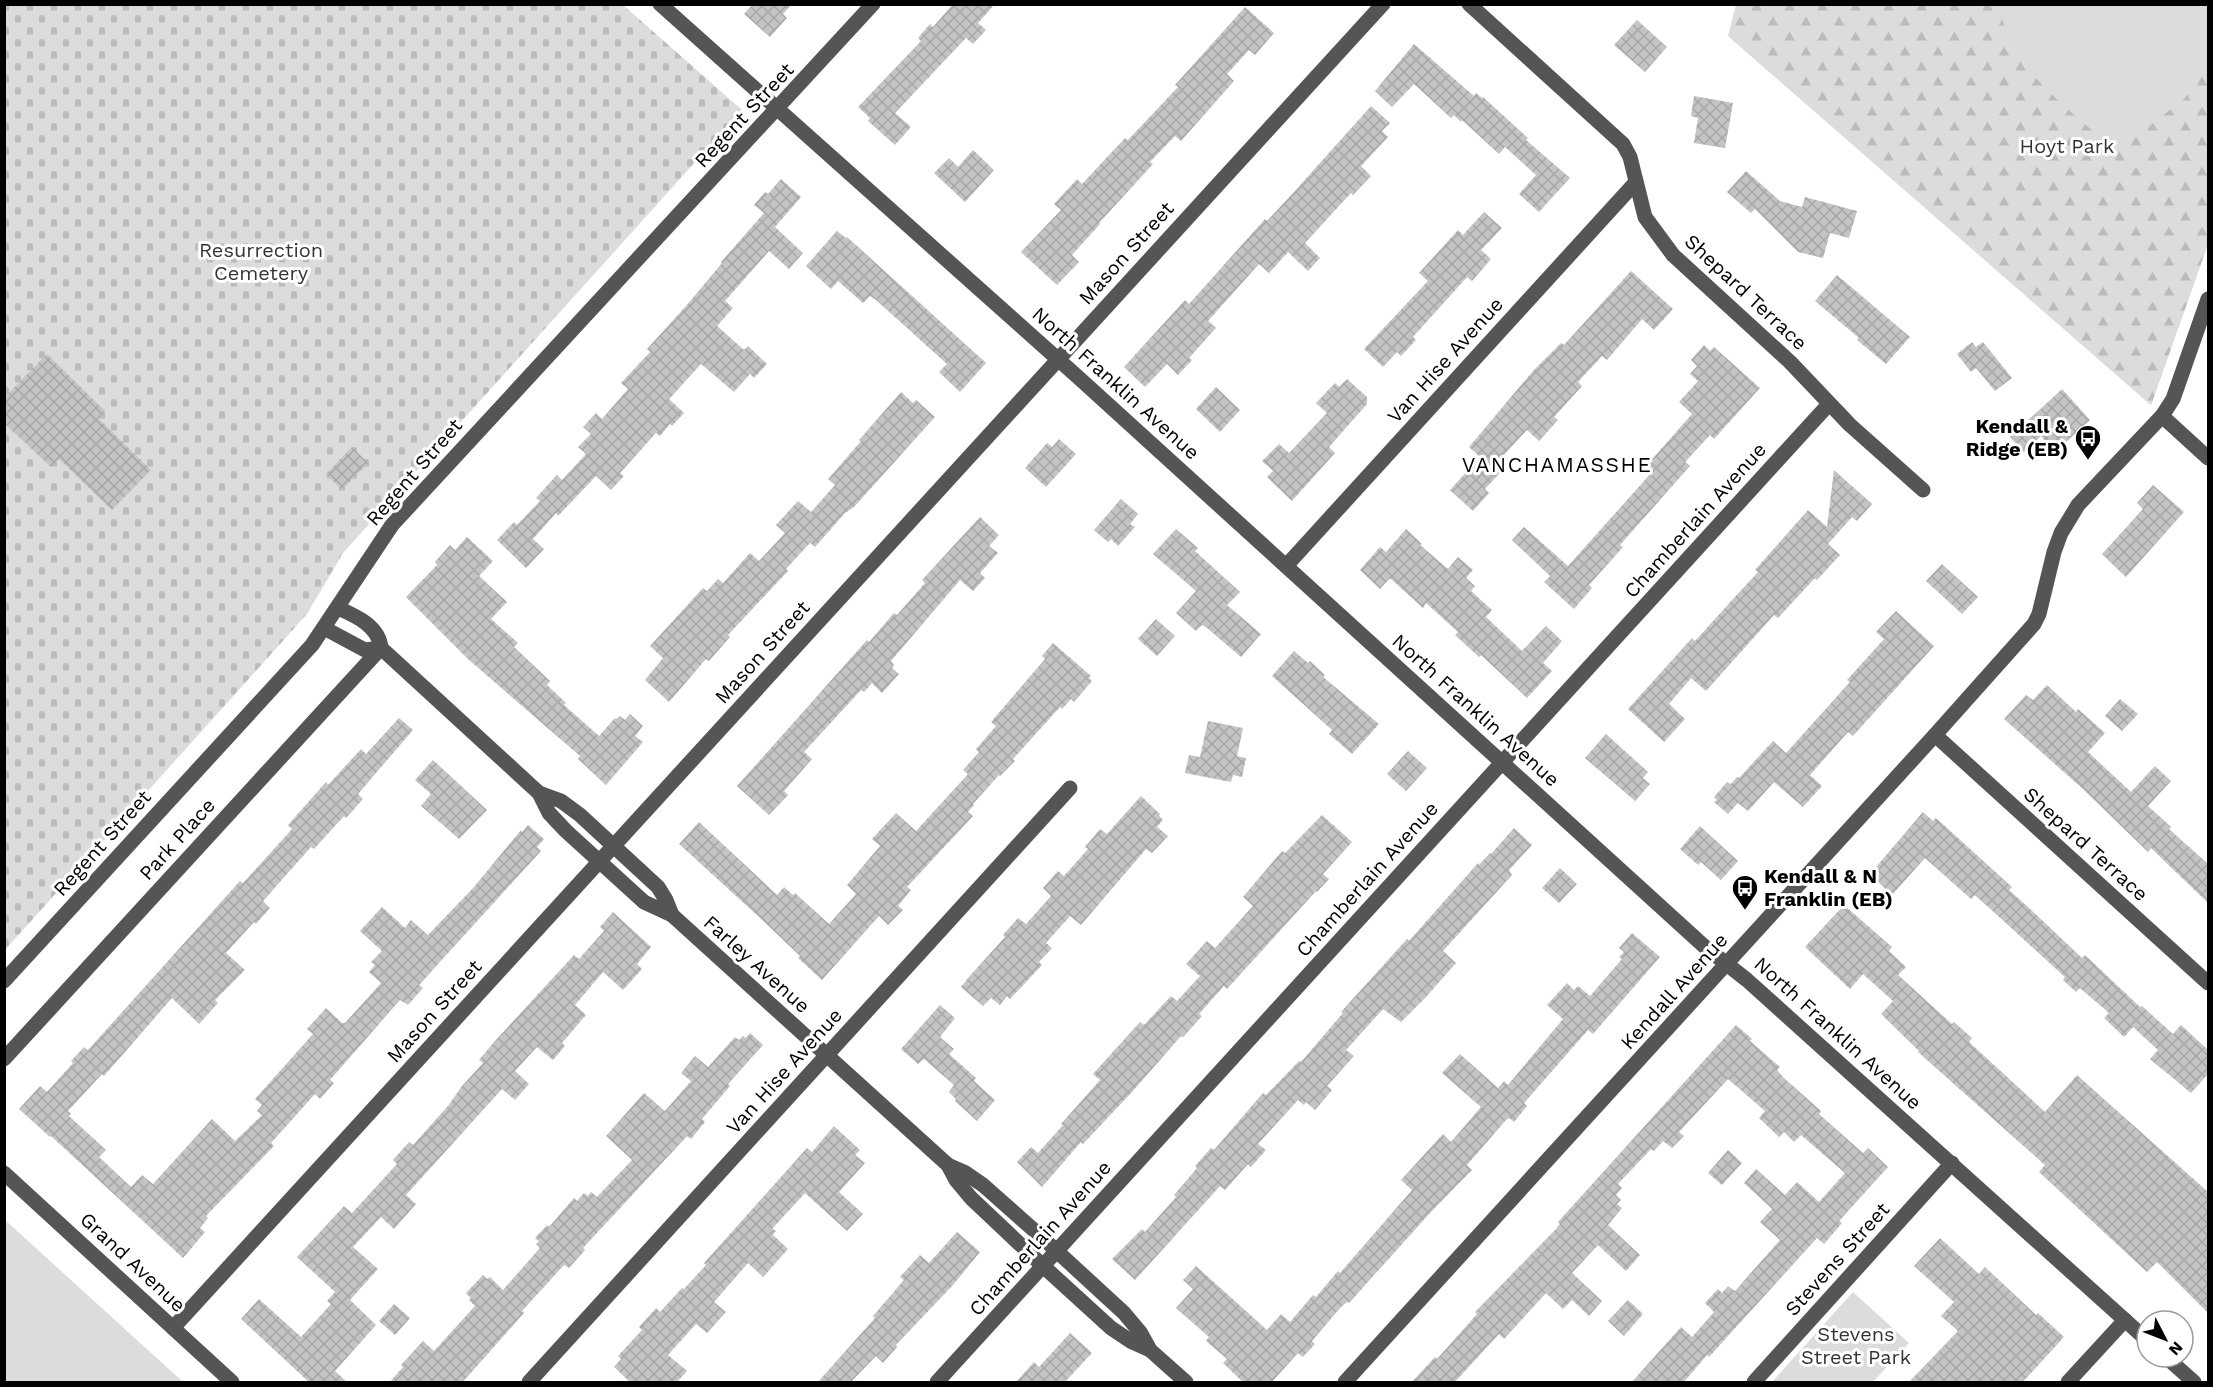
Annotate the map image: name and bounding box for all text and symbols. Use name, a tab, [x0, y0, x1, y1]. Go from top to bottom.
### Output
street label: Regent Street	[689, 57, 799, 172]
park label: Hoyt Park	[2020, 134, 2114, 158]
street label: Mason Street	[1074, 196, 1179, 309]
street label: Shepard Terrace	[1680, 229, 1812, 355]
park label: Resurrection Cemetery	[199, 238, 323, 285]
street label: Van Hise Avenue	[1382, 292, 1508, 428]
street label: North Franklin Avenue	[1028, 302, 1204, 464]
street label: Regent Street	[361, 413, 468, 531]
place label: Kendall & Ridge (EB)	[1966, 414, 2068, 461]
bus stop icon: Kendall & Ridge (EB)	[2073, 423, 2103, 461]
street label: Chamberlain Avenue	[1619, 437, 1771, 603]
district label: VANCHAMASSHE	[1462, 452, 1652, 477]
street label: Mason Street	[710, 595, 815, 708]
street label: North Franklin Avenue	[1388, 629, 1564, 791]
street label: Shepard Terrace	[2019, 782, 2153, 906]
street label: Regent Street	[48, 785, 156, 901]
street label: Park Place	[134, 793, 220, 885]
street label: Chamberlain Avenue	[1291, 796, 1443, 962]
place label: Kendall & N Franklin (EB)	[1764, 864, 1893, 911]
bus stop icon: Kendall & N Franklin (EB)	[1730, 873, 1760, 911]
street label: Farley Avenue	[699, 910, 815, 1018]
street label: Kendall Avenue	[1615, 928, 1733, 1054]
street label: North Franklin Avenue	[1750, 952, 1926, 1114]
street label: Mason Street	[382, 954, 487, 1067]
street label: Van Hise Avenue	[721, 1003, 847, 1139]
street label: Chamberlain Avenue	[964, 1155, 1116, 1321]
street label: Stevens Street	[1780, 1197, 1895, 1321]
street label: Grand Avenue	[75, 1207, 191, 1317]
north arrow	[2135, 1309, 2195, 1369]
park label: Stevens Street Park	[1801, 1322, 1911, 1369]
text: N	[2165, 1338, 2187, 1359]

